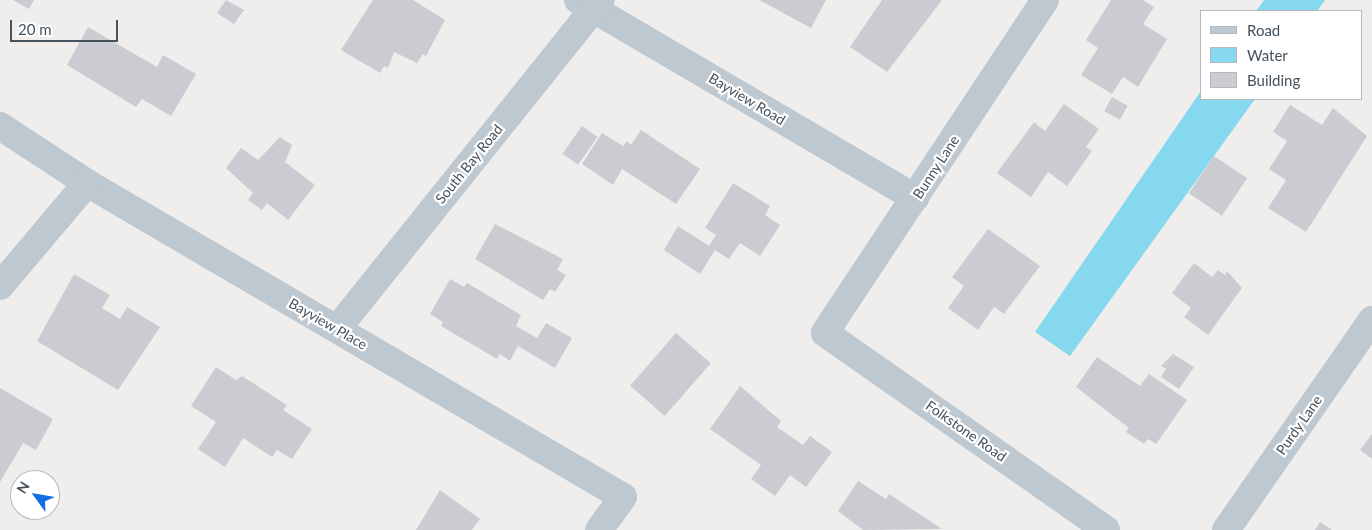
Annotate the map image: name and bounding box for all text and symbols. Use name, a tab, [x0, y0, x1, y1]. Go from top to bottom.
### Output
scale bar	[12, 10, 120, 42]
legend	[1200, 10, 1362, 100]
text: 20 m	[18, 20, 52, 38]
text: Road	[1247, 21, 1280, 39]
text: Water	[1247, 46, 1288, 64]
street label: Bayview Road	[706, 70, 788, 128]
text: Building	[1247, 71, 1300, 89]
street label: South Bay Road	[432, 121, 506, 207]
street label: Bunny Lane	[909, 132, 963, 202]
street label: Bayview Place	[286, 295, 370, 353]
street label: Purdy Lane	[1272, 392, 1326, 458]
street label: Folkstone Road	[922, 397, 1010, 465]
north arrow	[10, 470, 60, 520]
text: N	[13, 478, 33, 496]

